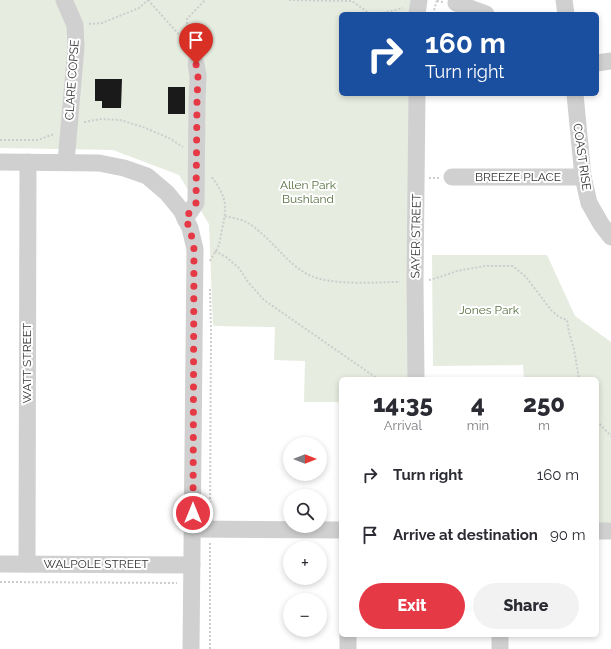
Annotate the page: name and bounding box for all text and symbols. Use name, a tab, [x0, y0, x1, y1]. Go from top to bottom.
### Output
pin	[179, 23, 213, 64]
text: 160 m	[425, 27, 506, 60]
icon: right	[359, 28, 411, 80]
icon: arrive	[185, 29, 207, 51]
street label: CLARE COPSE	[62, 39, 82, 121]
text: Turn right	[425, 61, 504, 82]
street label: COAST RISE	[570, 123, 594, 191]
street label: BREEZE PLACE	[475, 170, 561, 184]
park label: Allen Park Bushland	[280, 178, 337, 206]
street label: SAYER STREET	[408, 193, 424, 278]
park label: Jones Park	[459, 303, 520, 317]
street label: WATT STREET	[20, 322, 34, 403]
text: 14:35	[373, 389, 433, 418]
text: 4	[471, 389, 485, 418]
text: 250	[523, 389, 565, 418]
text: Arrival	[384, 418, 422, 433]
text: min	[467, 418, 489, 433]
text: m	[538, 418, 550, 433]
north arrow	[283, 437, 327, 481]
map controls	[283, 437, 327, 637]
icon: right	[359, 464, 381, 486]
text: Turn right	[393, 466, 463, 484]
text: 160 m	[537, 466, 579, 484]
button: search	[283, 489, 327, 533]
position arrow	[172, 492, 214, 534]
icon: arrive	[359, 524, 381, 546]
text: Arrive at destination	[393, 526, 538, 544]
text: 90 m	[550, 526, 586, 544]
button: +	[283, 541, 327, 585]
street label: WALPOLE STREET	[43, 557, 149, 571]
button: Exit	[359, 583, 465, 629]
button: Share	[473, 583, 579, 629]
button: −	[283, 593, 327, 637]

